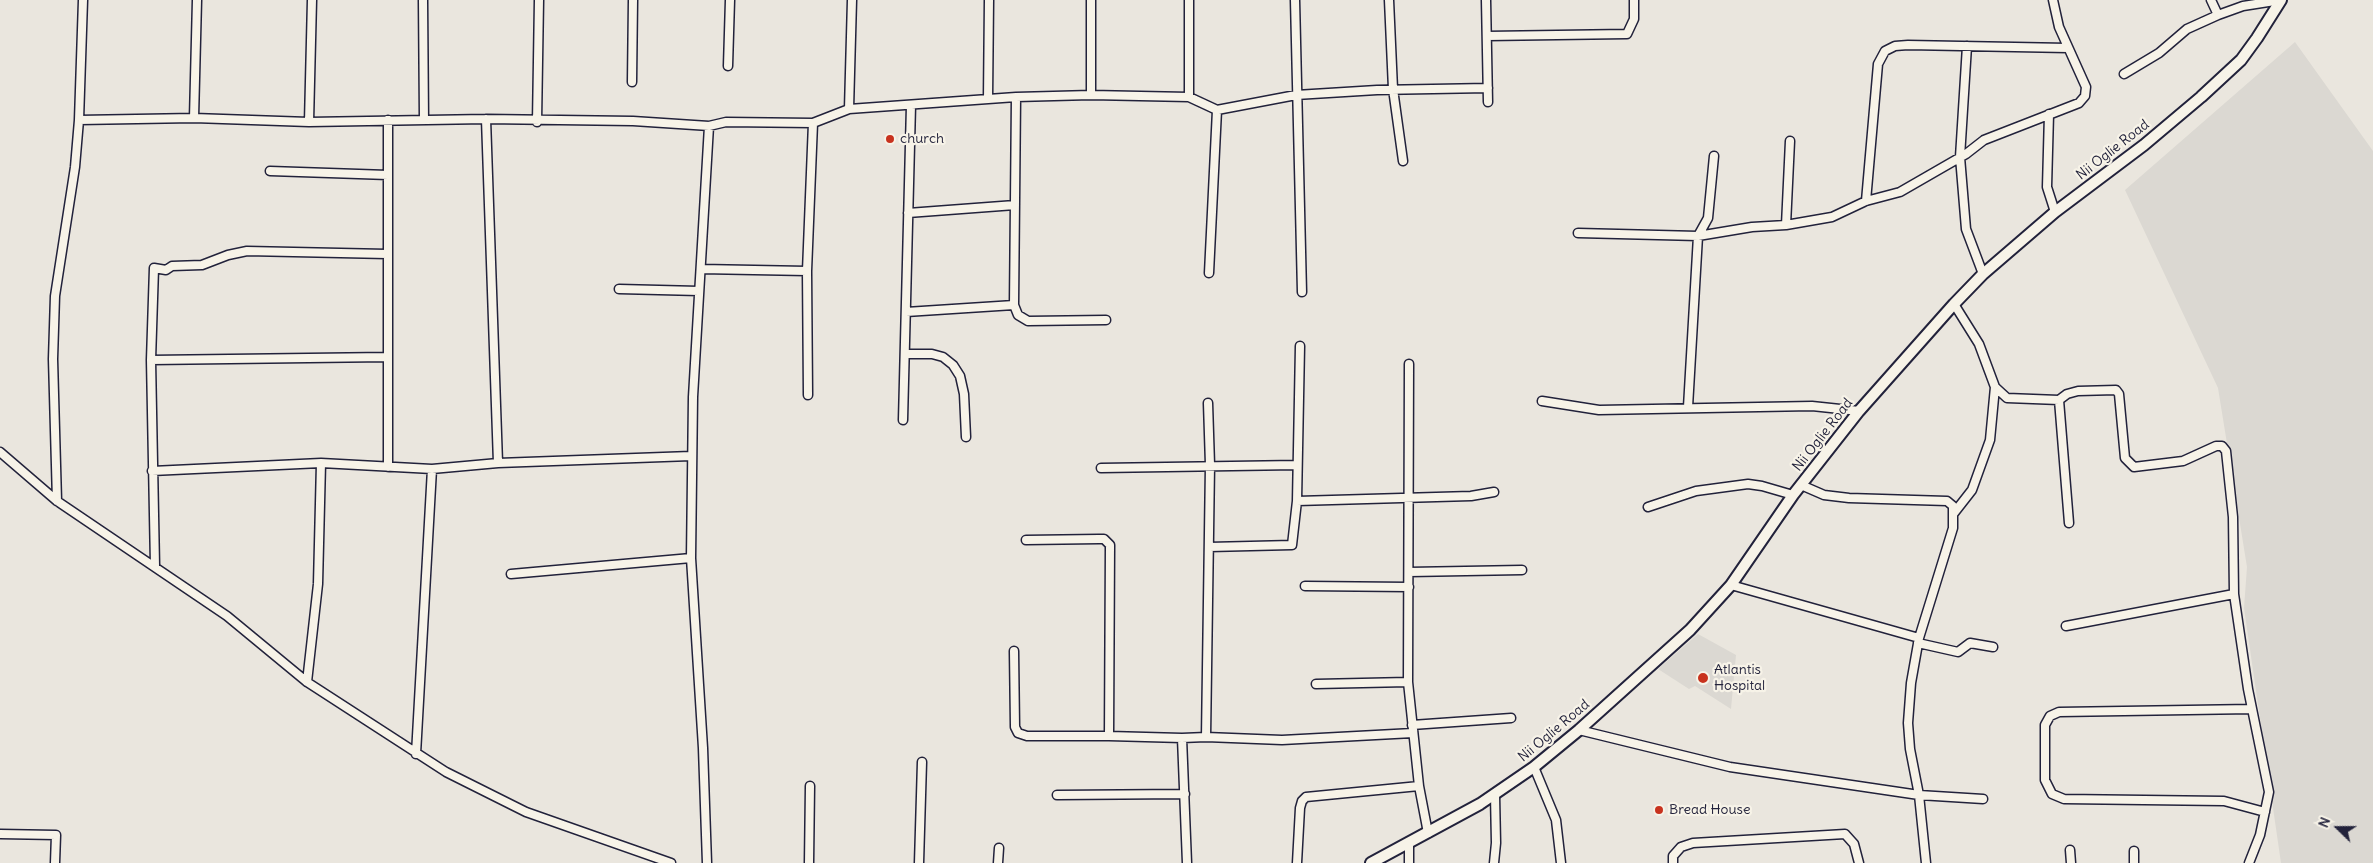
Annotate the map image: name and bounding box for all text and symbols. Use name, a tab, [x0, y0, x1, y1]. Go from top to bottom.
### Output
street label: Nii Oglie Road	[2073, 116, 2153, 184]
place label: church	[900, 131, 944, 147]
marker: church	[884, 133, 896, 145]
street label: Nii Oglie Road	[1789, 395, 1857, 475]
place label: Atlantis Hospital	[1714, 662, 1765, 694]
marker: Atlantis Hospital	[1696, 671, 1710, 685]
street label: Nii Oglie Road	[1515, 696, 1593, 766]
place label: Bread House	[1669, 802, 1751, 818]
north arrow	[2313, 803, 2363, 853]
marker: Bread House	[1653, 804, 1665, 816]
text: N	[2314, 815, 2334, 830]

